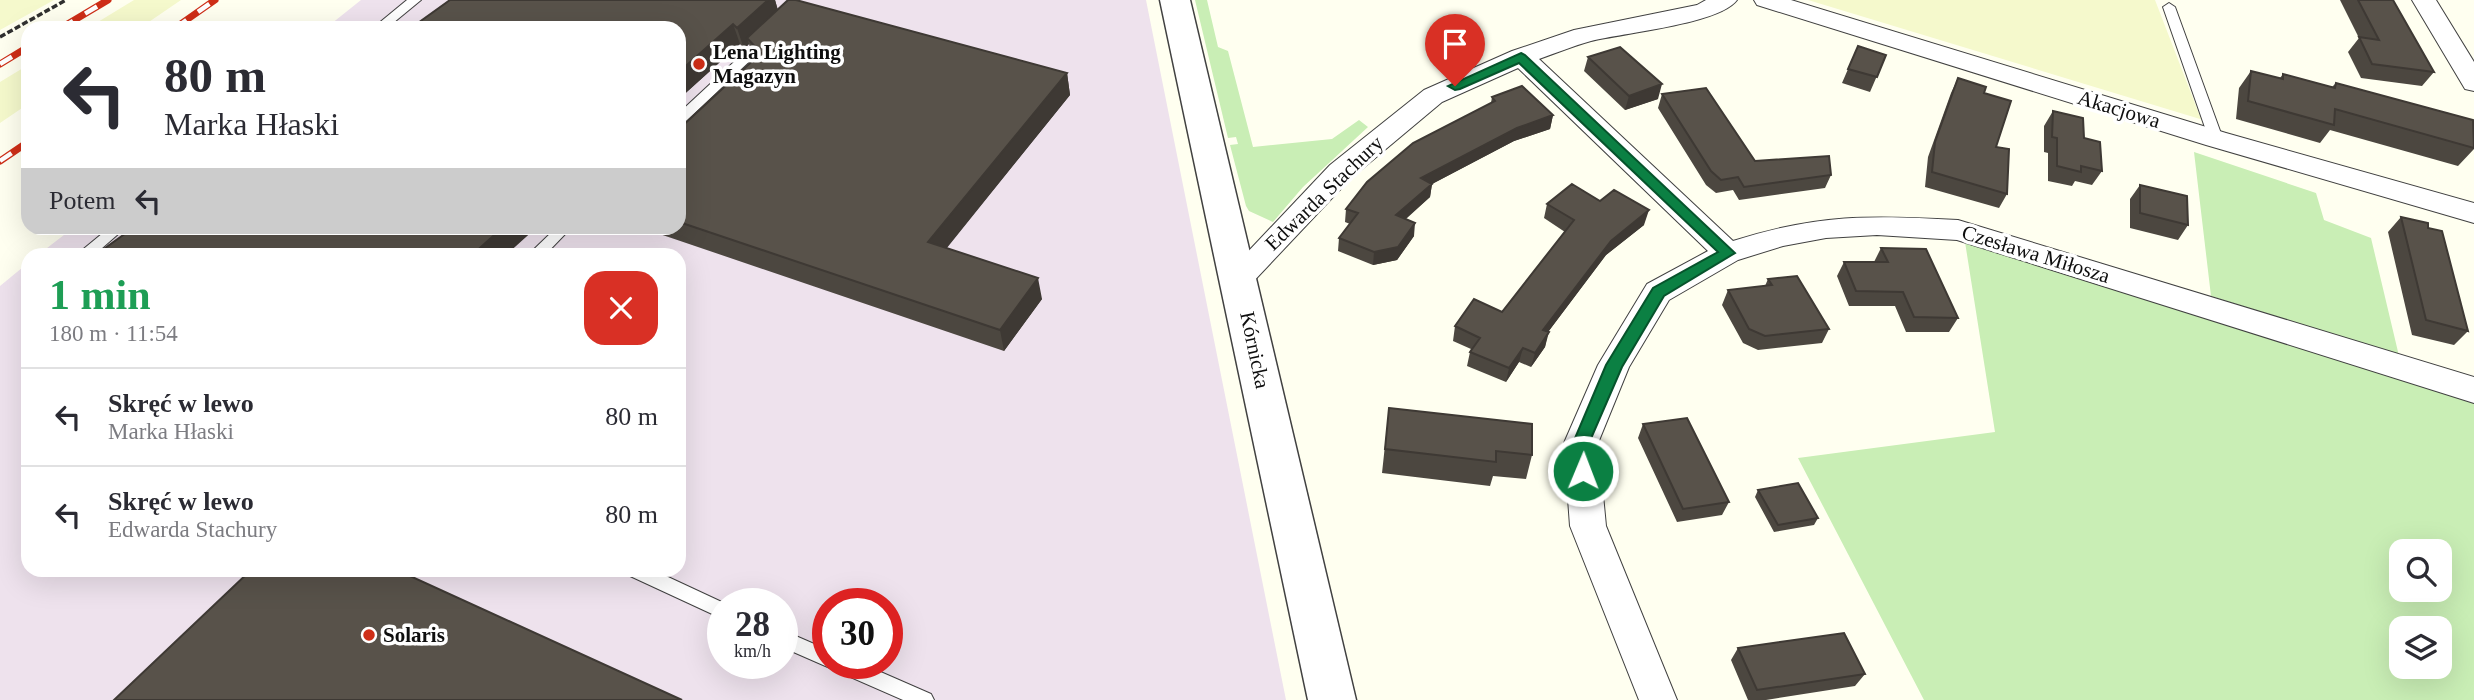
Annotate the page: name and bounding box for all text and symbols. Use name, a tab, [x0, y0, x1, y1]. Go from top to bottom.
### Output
pin	[1425, 14, 1485, 86]
icon: arrive	[1436, 25, 1474, 63]
place label: Lena Lighting Magazyn	[713, 40, 841, 88]
text: 80 m	[164, 48, 266, 103]
icon: left	[49, 49, 140, 140]
marker: Lena Lighting Magazyn	[691, 56, 707, 72]
street label: Akacjowa	[2075, 85, 2164, 133]
text: Marka Hłaski	[164, 106, 339, 142]
street label: Edwarda Stachury	[1260, 130, 1388, 255]
icon: left	[129, 182, 167, 220]
text: Potem	[49, 186, 115, 215]
street label: Czesława Miłosza	[1959, 220, 2113, 288]
button: close	[584, 271, 658, 345]
text: 1 min	[49, 272, 151, 318]
street label: Kórnicka	[1235, 309, 1275, 391]
text: 180 m · 11:54	[49, 321, 178, 346]
text: Skręć w lewo	[108, 389, 254, 418]
icon: left	[49, 398, 87, 436]
text: 80 m	[605, 402, 658, 431]
text: Marka Hłaski	[108, 419, 234, 444]
position arrow	[1546, 434, 1620, 508]
text: Skręć w lewo	[108, 487, 254, 516]
icon: left	[49, 496, 87, 534]
text: 80 m	[605, 500, 658, 529]
text: Edwarda Stachury	[108, 517, 277, 542]
map controls	[2389, 539, 2452, 679]
button: search	[2389, 539, 2452, 602]
speed limit sign: 30	[812, 588, 903, 679]
text: 28	[735, 605, 770, 644]
button: layers	[2389, 616, 2452, 679]
place label: Solaris	[383, 623, 445, 647]
marker: Solaris	[361, 627, 377, 643]
text: km/h	[734, 641, 771, 661]

